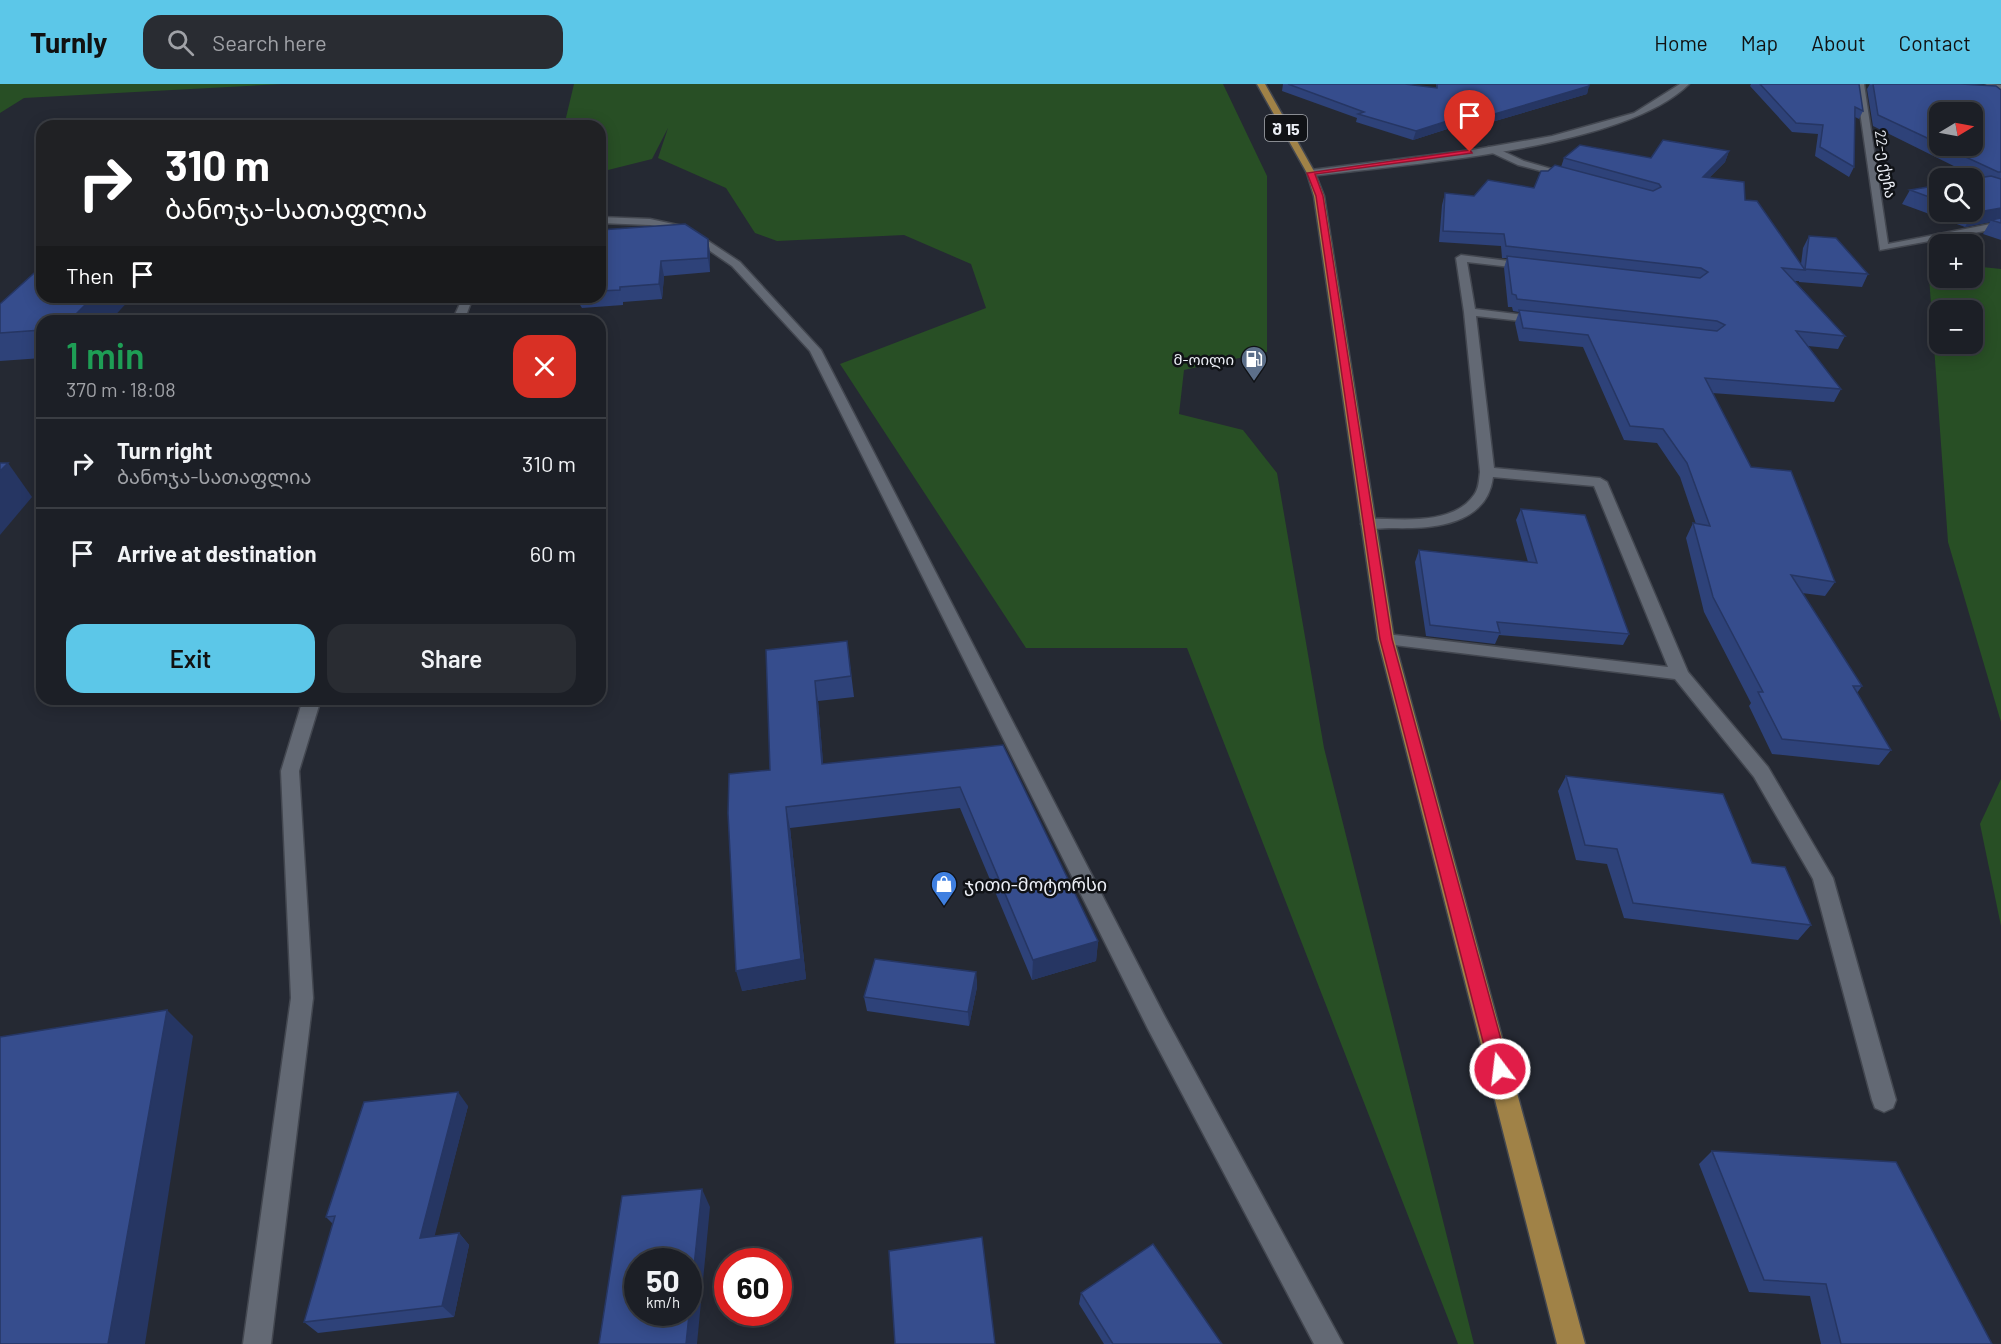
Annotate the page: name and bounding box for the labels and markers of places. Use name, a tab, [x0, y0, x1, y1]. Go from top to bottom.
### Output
pin	[1444, 90, 1495, 152]
fuel station icon: მ-ოილი	[1239, 344, 1269, 382]
place label: მ-ოილი	[1173, 350, 1234, 369]
shop icon: ჯითი-მოტორსი	[929, 869, 959, 907]
place label: ჯითი-მოტორსი	[964, 873, 1107, 896]

